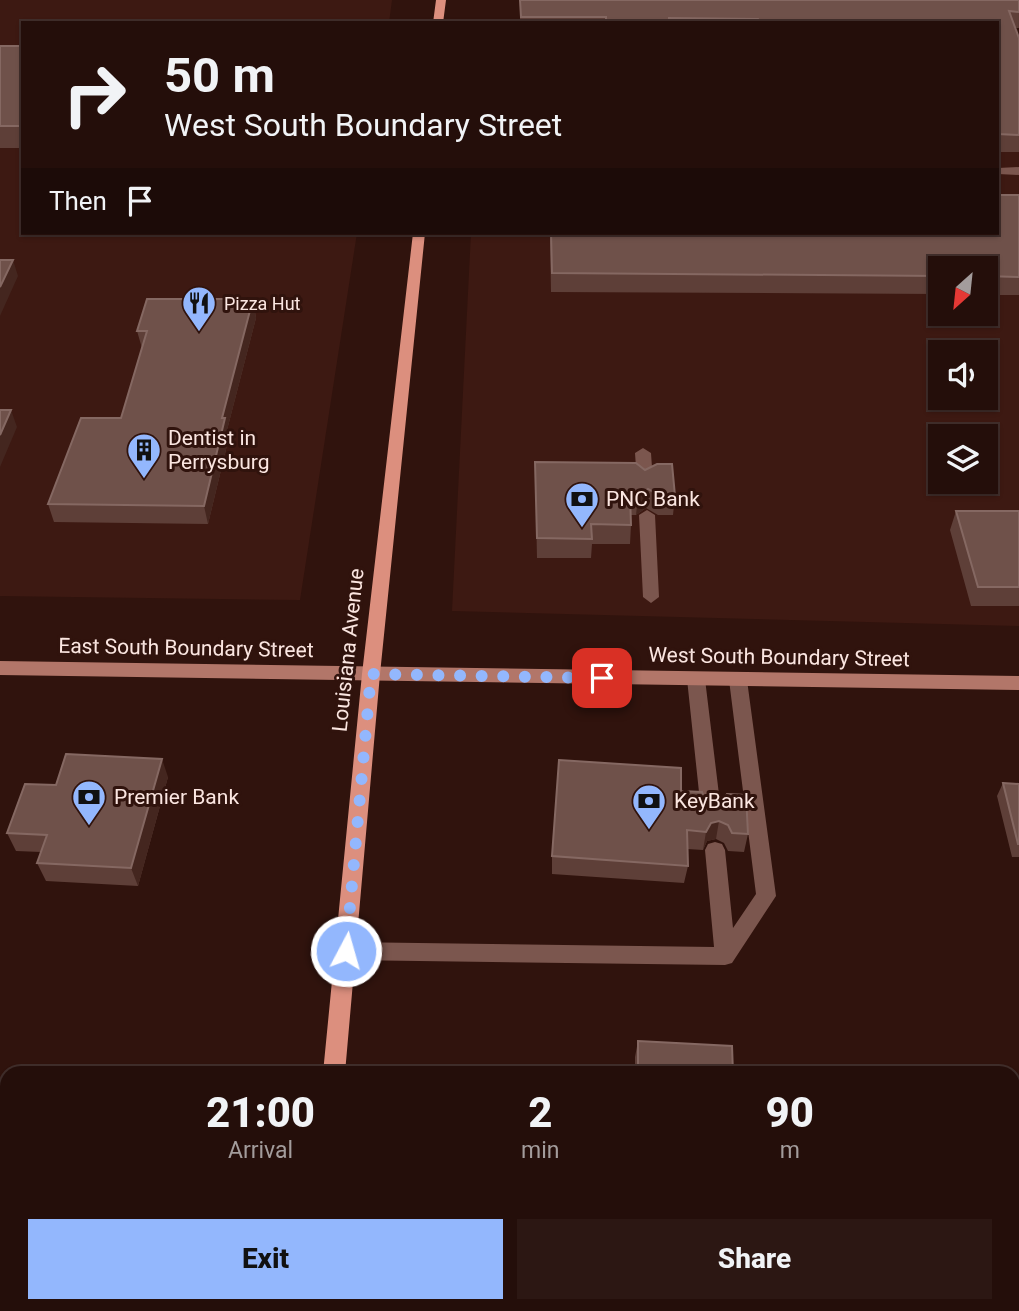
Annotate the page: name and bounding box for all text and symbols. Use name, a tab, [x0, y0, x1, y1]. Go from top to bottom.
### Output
text: 50 m	[164, 47, 275, 104]
icon: right	[49, 49, 140, 140]
text: West South Boundary Street	[164, 106, 562, 144]
icon: arrive	[121, 182, 159, 220]
text: Then	[49, 186, 107, 216]
north arrow	[928, 256, 998, 326]
map controls	[928, 256, 998, 494]
restaurant icon: Pizza Hut	[180, 284, 218, 333]
place label: Pizza Hut	[224, 293, 301, 314]
button: sound	[928, 340, 998, 410]
button: layers	[928, 424, 998, 494]
place label: Dentist in Perrysburg	[168, 426, 270, 474]
building icon: Dentist in Perrysburg	[125, 431, 163, 480]
bank icon: PNC Bank	[563, 480, 601, 529]
place label: PNC Bank	[606, 487, 700, 511]
street label: Louisiana Avenue	[327, 567, 369, 733]
street label: East South Boundary Street	[58, 634, 314, 662]
street label: West South Boundary Street	[648, 643, 910, 671]
pin	[572, 648, 632, 708]
icon: arrive	[583, 659, 621, 697]
bank icon: Premier Bank	[70, 778, 108, 827]
bank icon: KeyBank	[630, 782, 668, 831]
place label: Premier Bank	[114, 785, 239, 809]
place label: KeyBank	[674, 789, 755, 813]
position arrow	[309, 914, 383, 988]
text: 21:00	[206, 1088, 315, 1137]
text: 2	[528, 1088, 552, 1137]
text: 90	[766, 1088, 814, 1137]
text: Arrival	[228, 1137, 293, 1164]
text: min	[521, 1137, 560, 1164]
text: m	[780, 1137, 800, 1164]
button: Exit	[28, 1219, 503, 1299]
button: Share	[517, 1219, 992, 1299]

